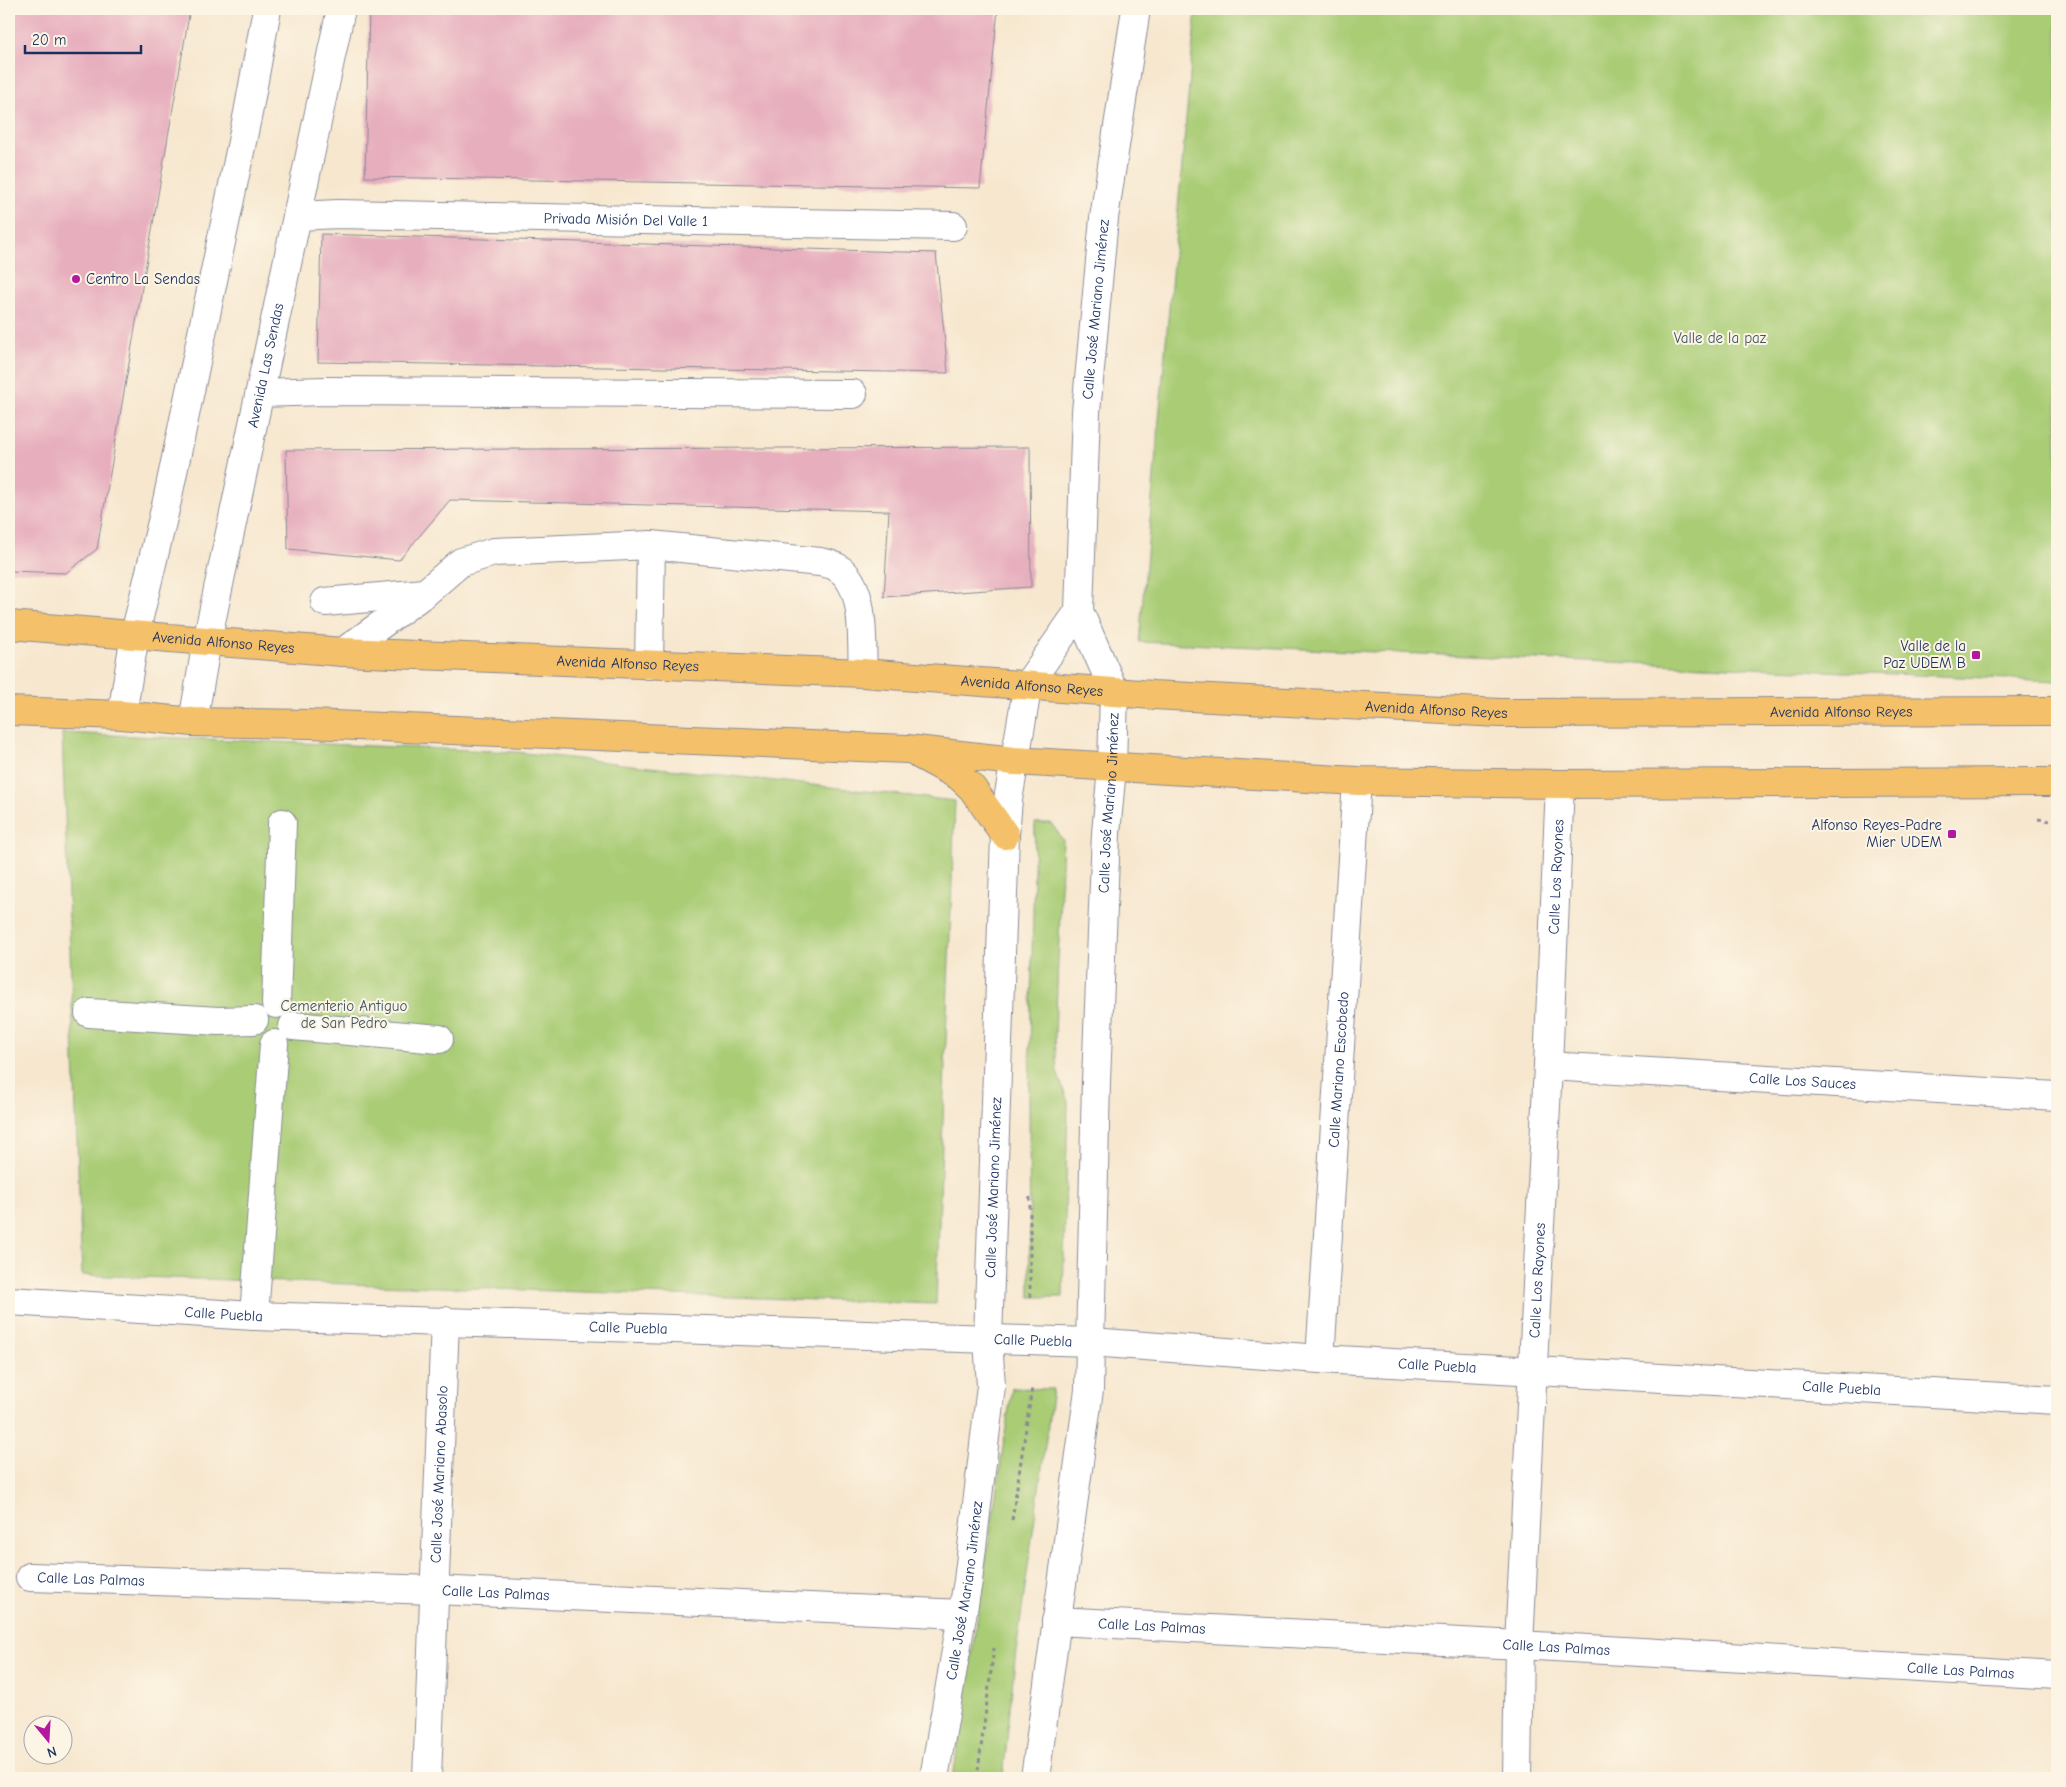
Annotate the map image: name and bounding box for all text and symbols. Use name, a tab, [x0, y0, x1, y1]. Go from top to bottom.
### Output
scale bar	[25, 22, 141, 54]
text: 20 m	[32, 31, 66, 49]
street label: Privada Misión Del Valle 1	[544, 209, 708, 230]
street label: Calle José Mariano Jiménez	[1078, 218, 1113, 400]
place label: Centro La Sendas	[86, 270, 200, 288]
marker: Centro La Sendas	[70, 273, 82, 285]
street label: Avenida Las Sendas	[243, 301, 287, 429]
park label: Valle de la paz	[1674, 329, 1767, 347]
street label: Avenida Alfonso Reyes	[152, 628, 295, 657]
place label: Valle de la Paz UDEM B	[1883, 637, 1966, 672]
marker: Valle de la Paz UDEM B	[1970, 649, 1982, 661]
street label: Avenida Alfonso Reyes	[556, 652, 699, 675]
street label: Avenida Alfonso Reyes	[960, 671, 1104, 700]
street label: Avenida Alfonso Reyes	[1365, 697, 1507, 722]
street label: Avenida Alfonso Reyes	[1770, 703, 1912, 721]
street label: Calle José Mariano Jiménez	[1095, 712, 1122, 894]
place label: Alfonso Reyes-Padre Mier UDEM	[1812, 816, 1942, 851]
street label: Calle Los Rayones	[1545, 819, 1567, 935]
marker: Alfonso Reyes-Padre Mier UDEM	[1946, 828, 1958, 840]
street label: Calle Mariano Escobedo	[1325, 991, 1353, 1148]
park label: Cementerio Antiguo de San Pedro	[281, 997, 407, 1032]
street label: Calle Los Sauces	[1749, 1069, 1857, 1093]
street label: Calle José Mariano Jiménez	[981, 1096, 1005, 1278]
street label: Calle Los Rayones	[1525, 1222, 1549, 1339]
street label: Calle Puebla	[184, 1303, 263, 1325]
street label: Calle Puebla	[589, 1317, 668, 1338]
street label: Calle Puebla	[994, 1330, 1073, 1350]
street label: Calle Puebla	[1398, 1354, 1477, 1377]
street label: Calle Puebla	[1802, 1377, 1882, 1399]
street label: Calle José Mariano Abasolo	[426, 1385, 451, 1564]
street label: Calle José Mariano Jiménez	[942, 1500, 986, 1681]
street label: Calle Las Palmas	[37, 1568, 145, 1590]
street label: Calle Las Palmas	[442, 1581, 550, 1604]
street label: Calle Las Palmas	[1098, 1614, 1206, 1638]
street label: Calle Las Palmas	[1502, 1635, 1611, 1659]
street label: Calle Las Palmas	[1906, 1658, 2015, 1683]
north arrow	[22, 1714, 72, 1764]
text: N	[45, 1742, 59, 1761]

